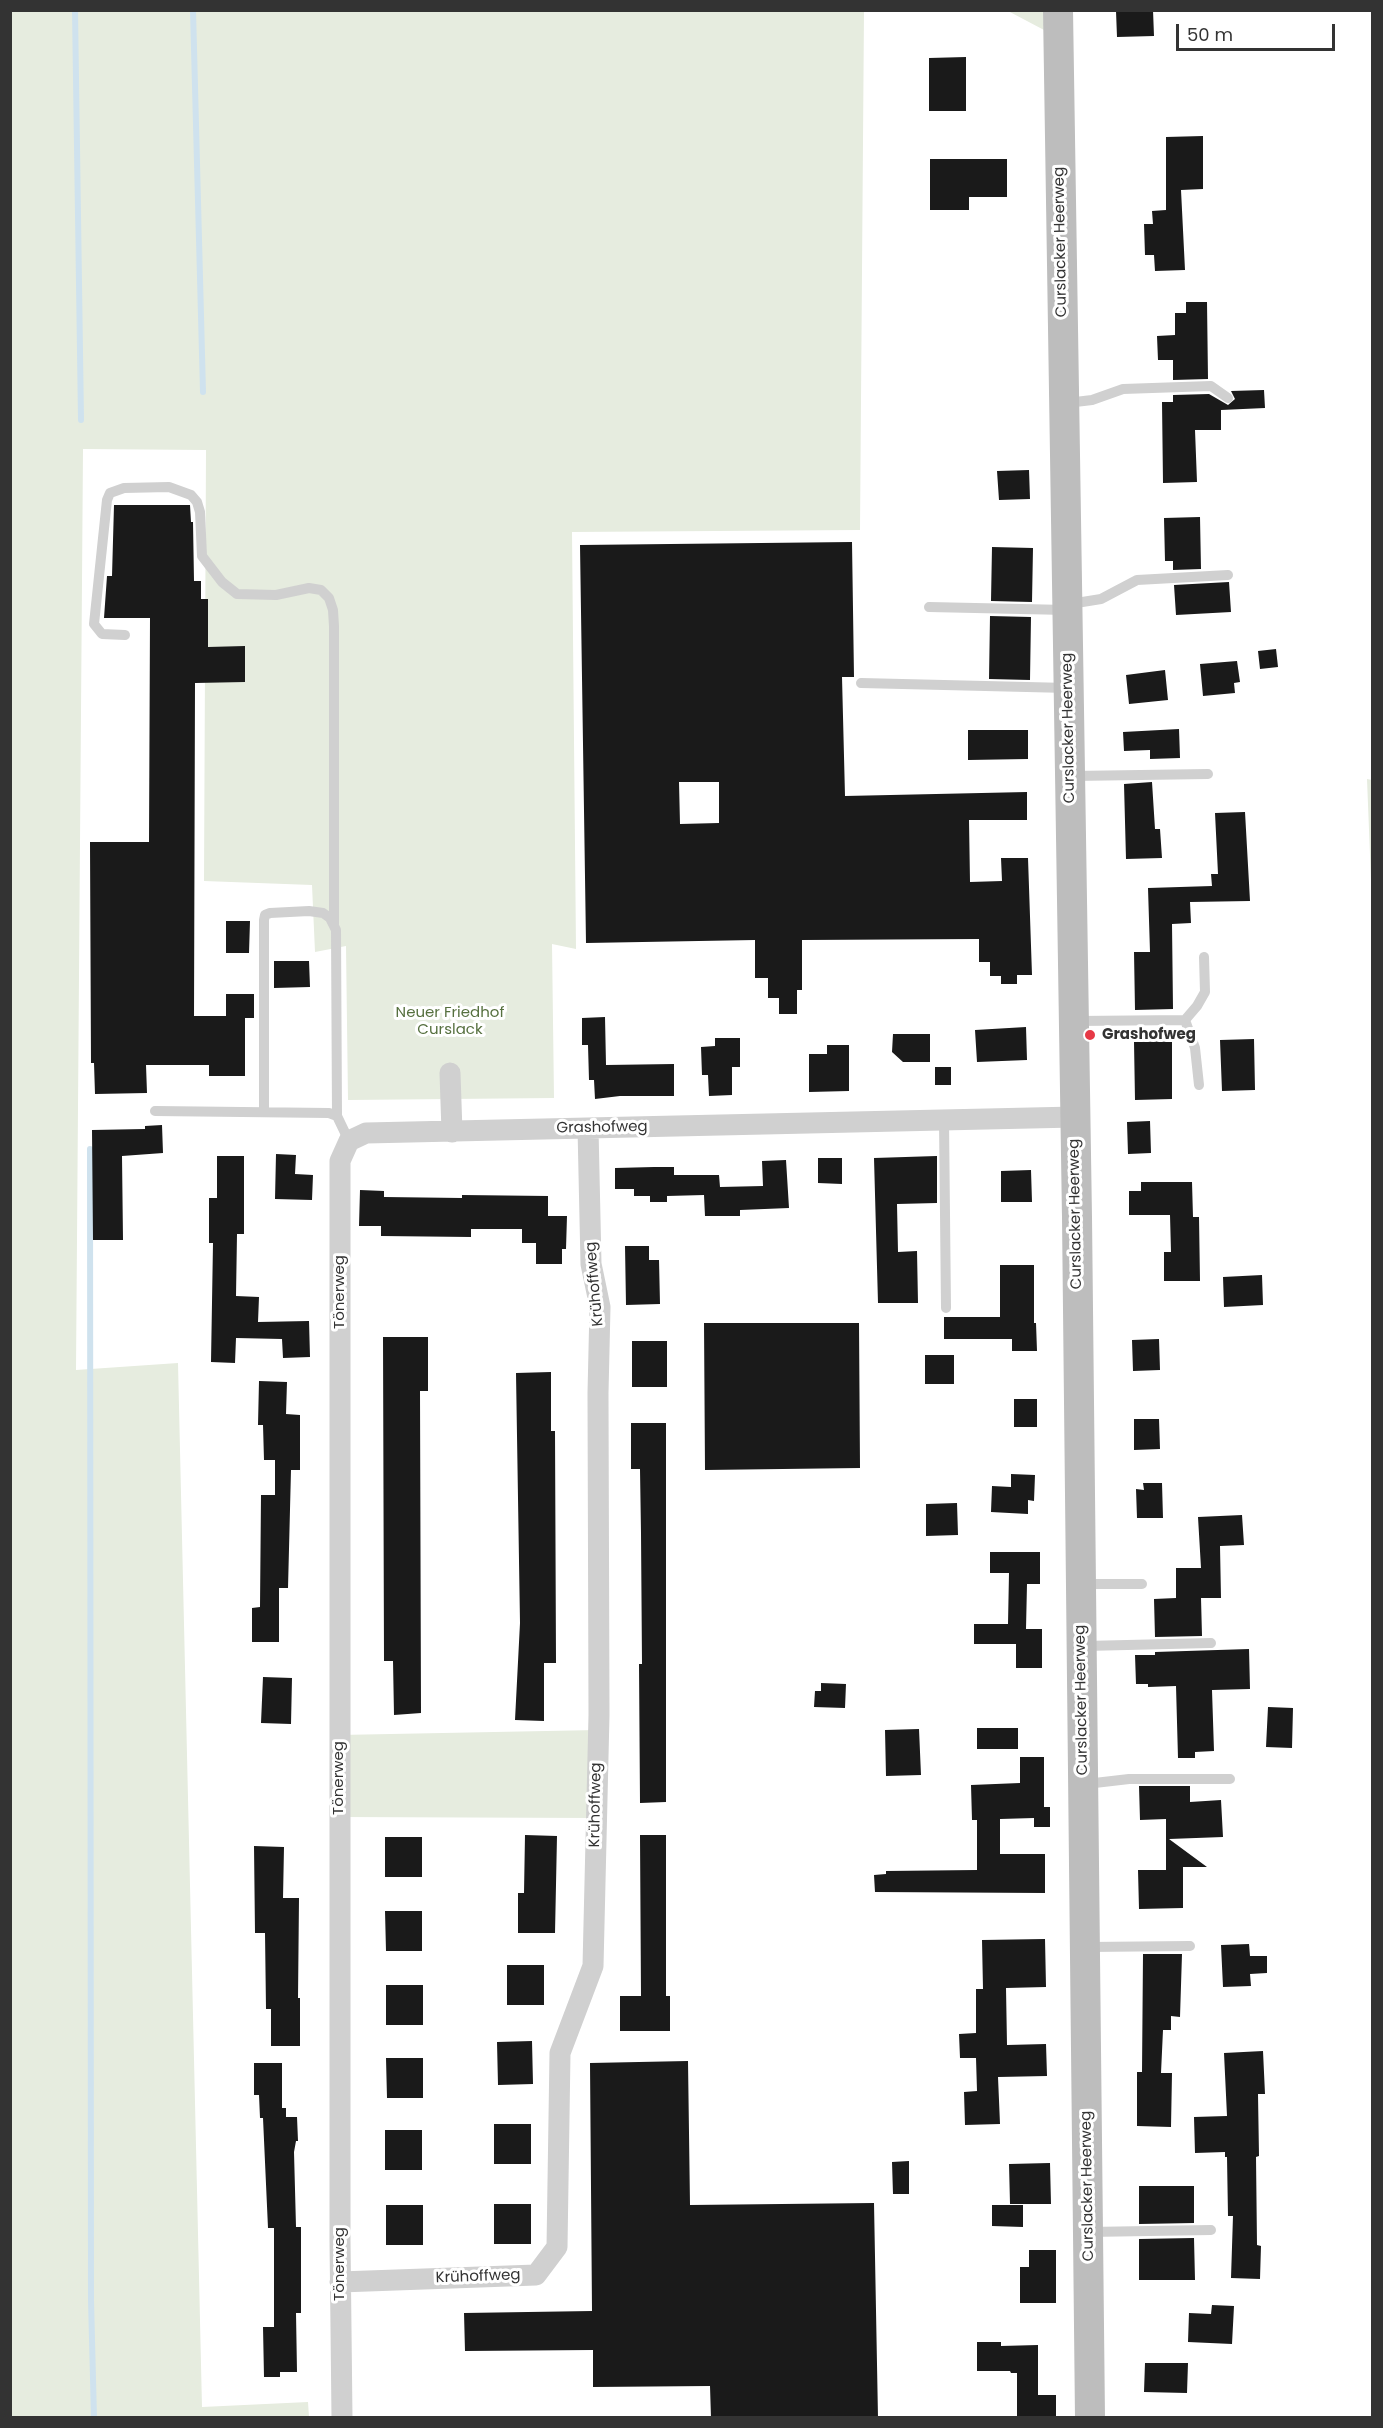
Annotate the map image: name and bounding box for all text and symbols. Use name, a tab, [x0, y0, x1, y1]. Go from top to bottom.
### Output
scale bar	[1179, 12, 1338, 50]
text: 50 m	[1187, 22, 1233, 47]
street label: Curslacker Heerweg	[1051, 167, 1071, 317]
street label: Curslacker Heerweg	[1059, 653, 1079, 803]
park label: Neuer Friedhof Curslack	[396, 1004, 504, 1039]
place label: Grashofweg	[1102, 1026, 1196, 1044]
marker: Grashofweg	[1083, 1028, 1097, 1042]
street label: Grashofweg	[556, 1118, 648, 1138]
street label: Curslacker Heerweg	[1066, 1139, 1086, 1289]
street label: Krühoffweg	[582, 1241, 608, 1327]
street label: Tönerweg	[331, 1255, 349, 1329]
street label: Curslacker Heerweg	[1072, 1625, 1092, 1775]
street label: Tönerweg	[330, 1741, 348, 1815]
street label: Krühoffweg	[586, 1762, 606, 1848]
street label: Curslacker Heerweg	[1078, 2111, 1098, 2261]
street label: Tönerweg	[331, 2227, 349, 2301]
street label: Krühoffweg	[435, 2267, 521, 2287]

